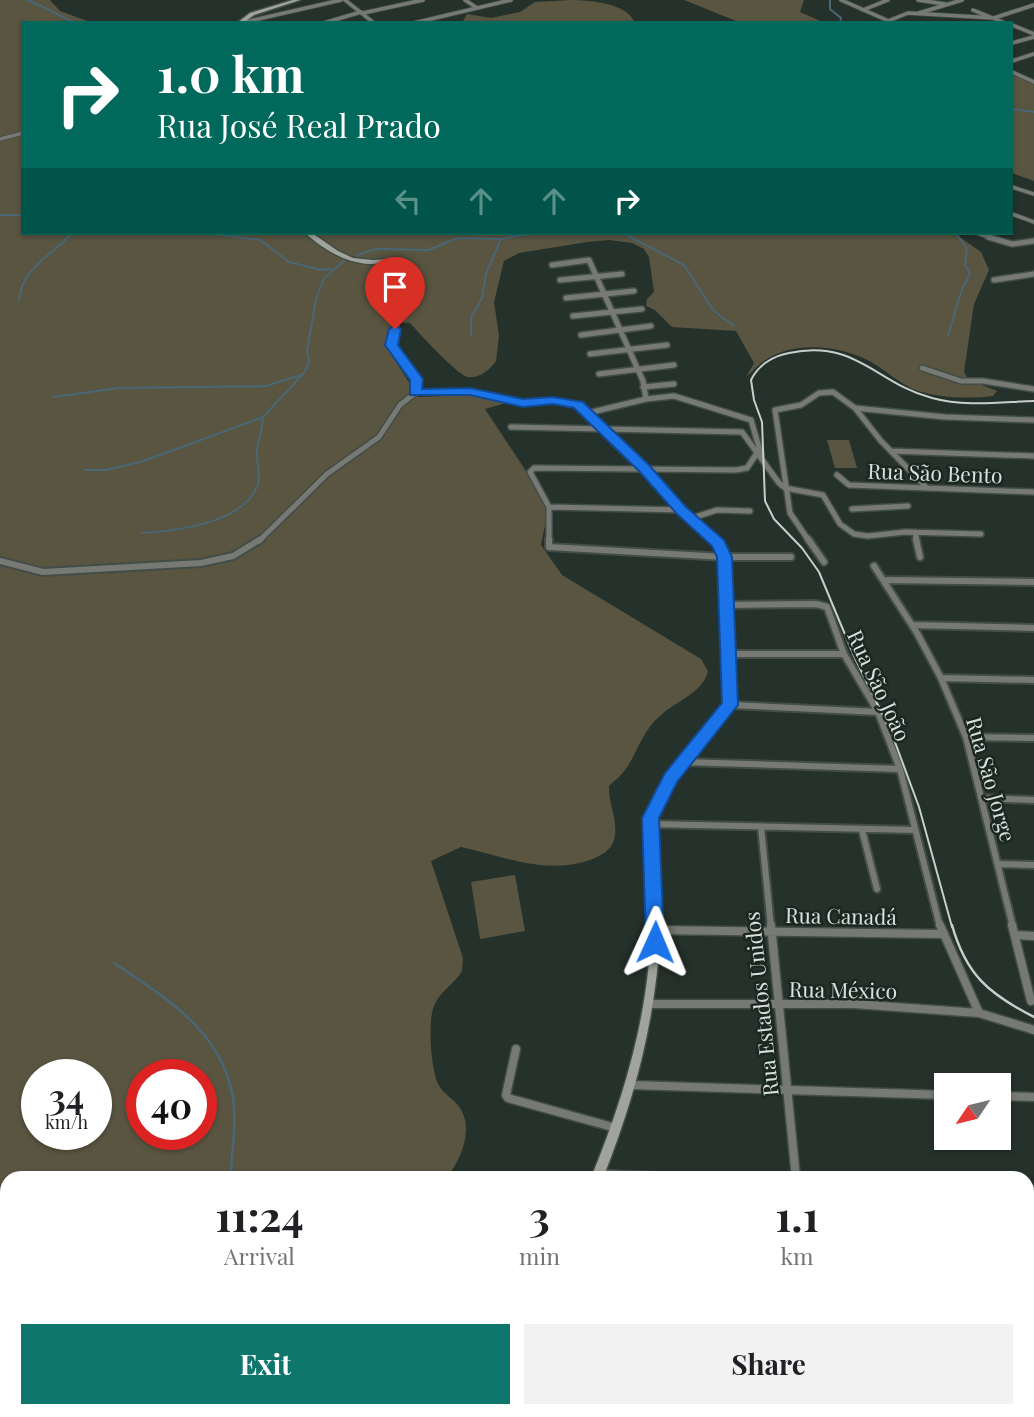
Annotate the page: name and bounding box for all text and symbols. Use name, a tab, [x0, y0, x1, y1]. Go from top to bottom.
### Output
text: 1.0 km	[157, 40, 304, 105]
icon: right	[42, 49, 133, 140]
text: Rua José Real Prado	[157, 103, 441, 146]
icon: left	[389, 182, 427, 220]
icon: ahead	[462, 182, 500, 220]
icon: ahead	[535, 182, 573, 220]
icon: right	[608, 182, 646, 220]
pin	[365, 257, 425, 329]
icon: arrive	[376, 268, 414, 306]
street label: Rua São Bento	[867, 456, 1003, 488]
street label: Rua São João	[842, 625, 918, 745]
street label: Rua São Jorge	[961, 713, 1023, 845]
street label: Rua Canadá	[785, 900, 898, 930]
position arrow	[618, 905, 692, 979]
street label: Rua Estados Unidos	[736, 910, 784, 1098]
street label: Rua México	[789, 974, 897, 1004]
speed limit sign: 40	[126, 1059, 217, 1150]
text: 34	[49, 1072, 84, 1119]
north arrow	[934, 1073, 1012, 1150]
map controls	[934, 1073, 1011, 1150]
text: km/h	[45, 1110, 88, 1134]
text: 11:24	[215, 1187, 304, 1243]
text: 3	[529, 1187, 550, 1243]
text: 1.1	[775, 1187, 819, 1243]
text: Arrival	[224, 1240, 295, 1271]
text: min	[519, 1240, 560, 1271]
text: km	[780, 1240, 814, 1271]
button: Exit	[21, 1324, 510, 1404]
button: Share	[524, 1324, 1013, 1404]

